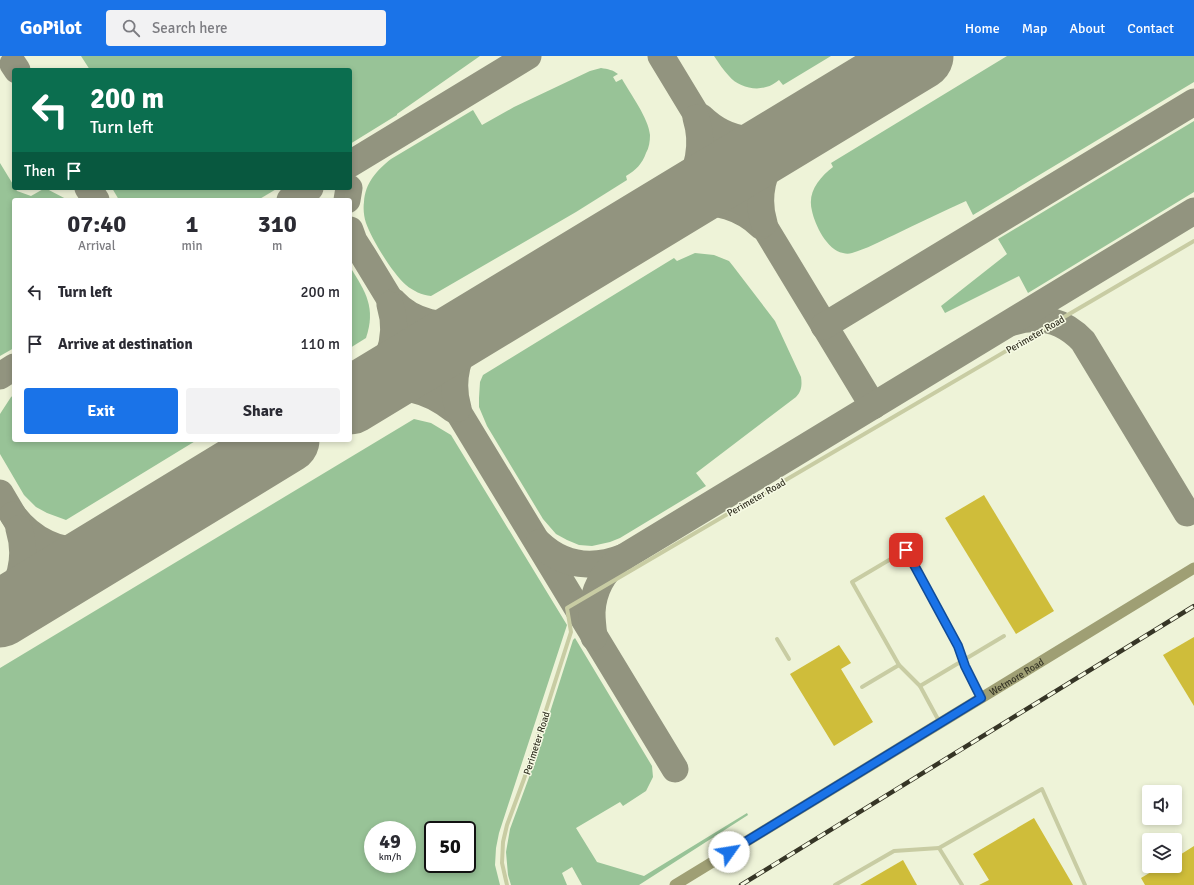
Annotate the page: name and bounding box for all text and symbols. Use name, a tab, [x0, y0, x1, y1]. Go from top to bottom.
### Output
search box	[106, 10, 386, 46]
text: GoPilot	[20, 16, 82, 40]
icon: search	[120, 17, 142, 39]
text: Search here	[152, 19, 228, 37]
text: Home	[965, 20, 1000, 37]
text: Map	[1022, 20, 1047, 37]
text: About	[1069, 20, 1105, 37]
text: Contact	[1127, 20, 1174, 37]
text: 200 m	[90, 82, 164, 116]
icon: left	[24, 84, 76, 136]
text: Turn left	[90, 116, 153, 138]
icon: arrive	[63, 160, 85, 182]
text: Then	[24, 162, 55, 180]
text: 07:40	[67, 209, 126, 239]
text: 1	[186, 209, 198, 239]
text: 310	[258, 209, 297, 239]
text: Arrival	[78, 238, 115, 254]
text: min	[182, 238, 203, 254]
text: m	[272, 238, 282, 254]
icon: left	[24, 281, 46, 303]
text: Turn left	[58, 283, 112, 301]
text: 200 m	[300, 283, 340, 301]
street label: Perimeter Road	[1004, 313, 1067, 356]
icon: arrive	[24, 333, 46, 355]
text: Arrive at destination	[58, 335, 193, 353]
text: 110 m	[300, 335, 340, 353]
button: Exit	[24, 388, 178, 434]
button: Share	[186, 388, 340, 434]
street label: Perimeter Road	[725, 476, 788, 519]
pin	[889, 533, 923, 567]
icon: arrive	[895, 539, 917, 561]
street label: Wetmore Road	[987, 656, 1046, 699]
street label: Perimeter Road	[521, 710, 553, 776]
map controls	[1142, 785, 1182, 873]
button: sound	[1142, 785, 1182, 825]
speed limit sign: 50	[424, 821, 476, 873]
text: 49	[379, 829, 401, 854]
position arrow	[708, 831, 750, 873]
button: layers	[1142, 833, 1182, 873]
text: km/h	[379, 851, 401, 863]

